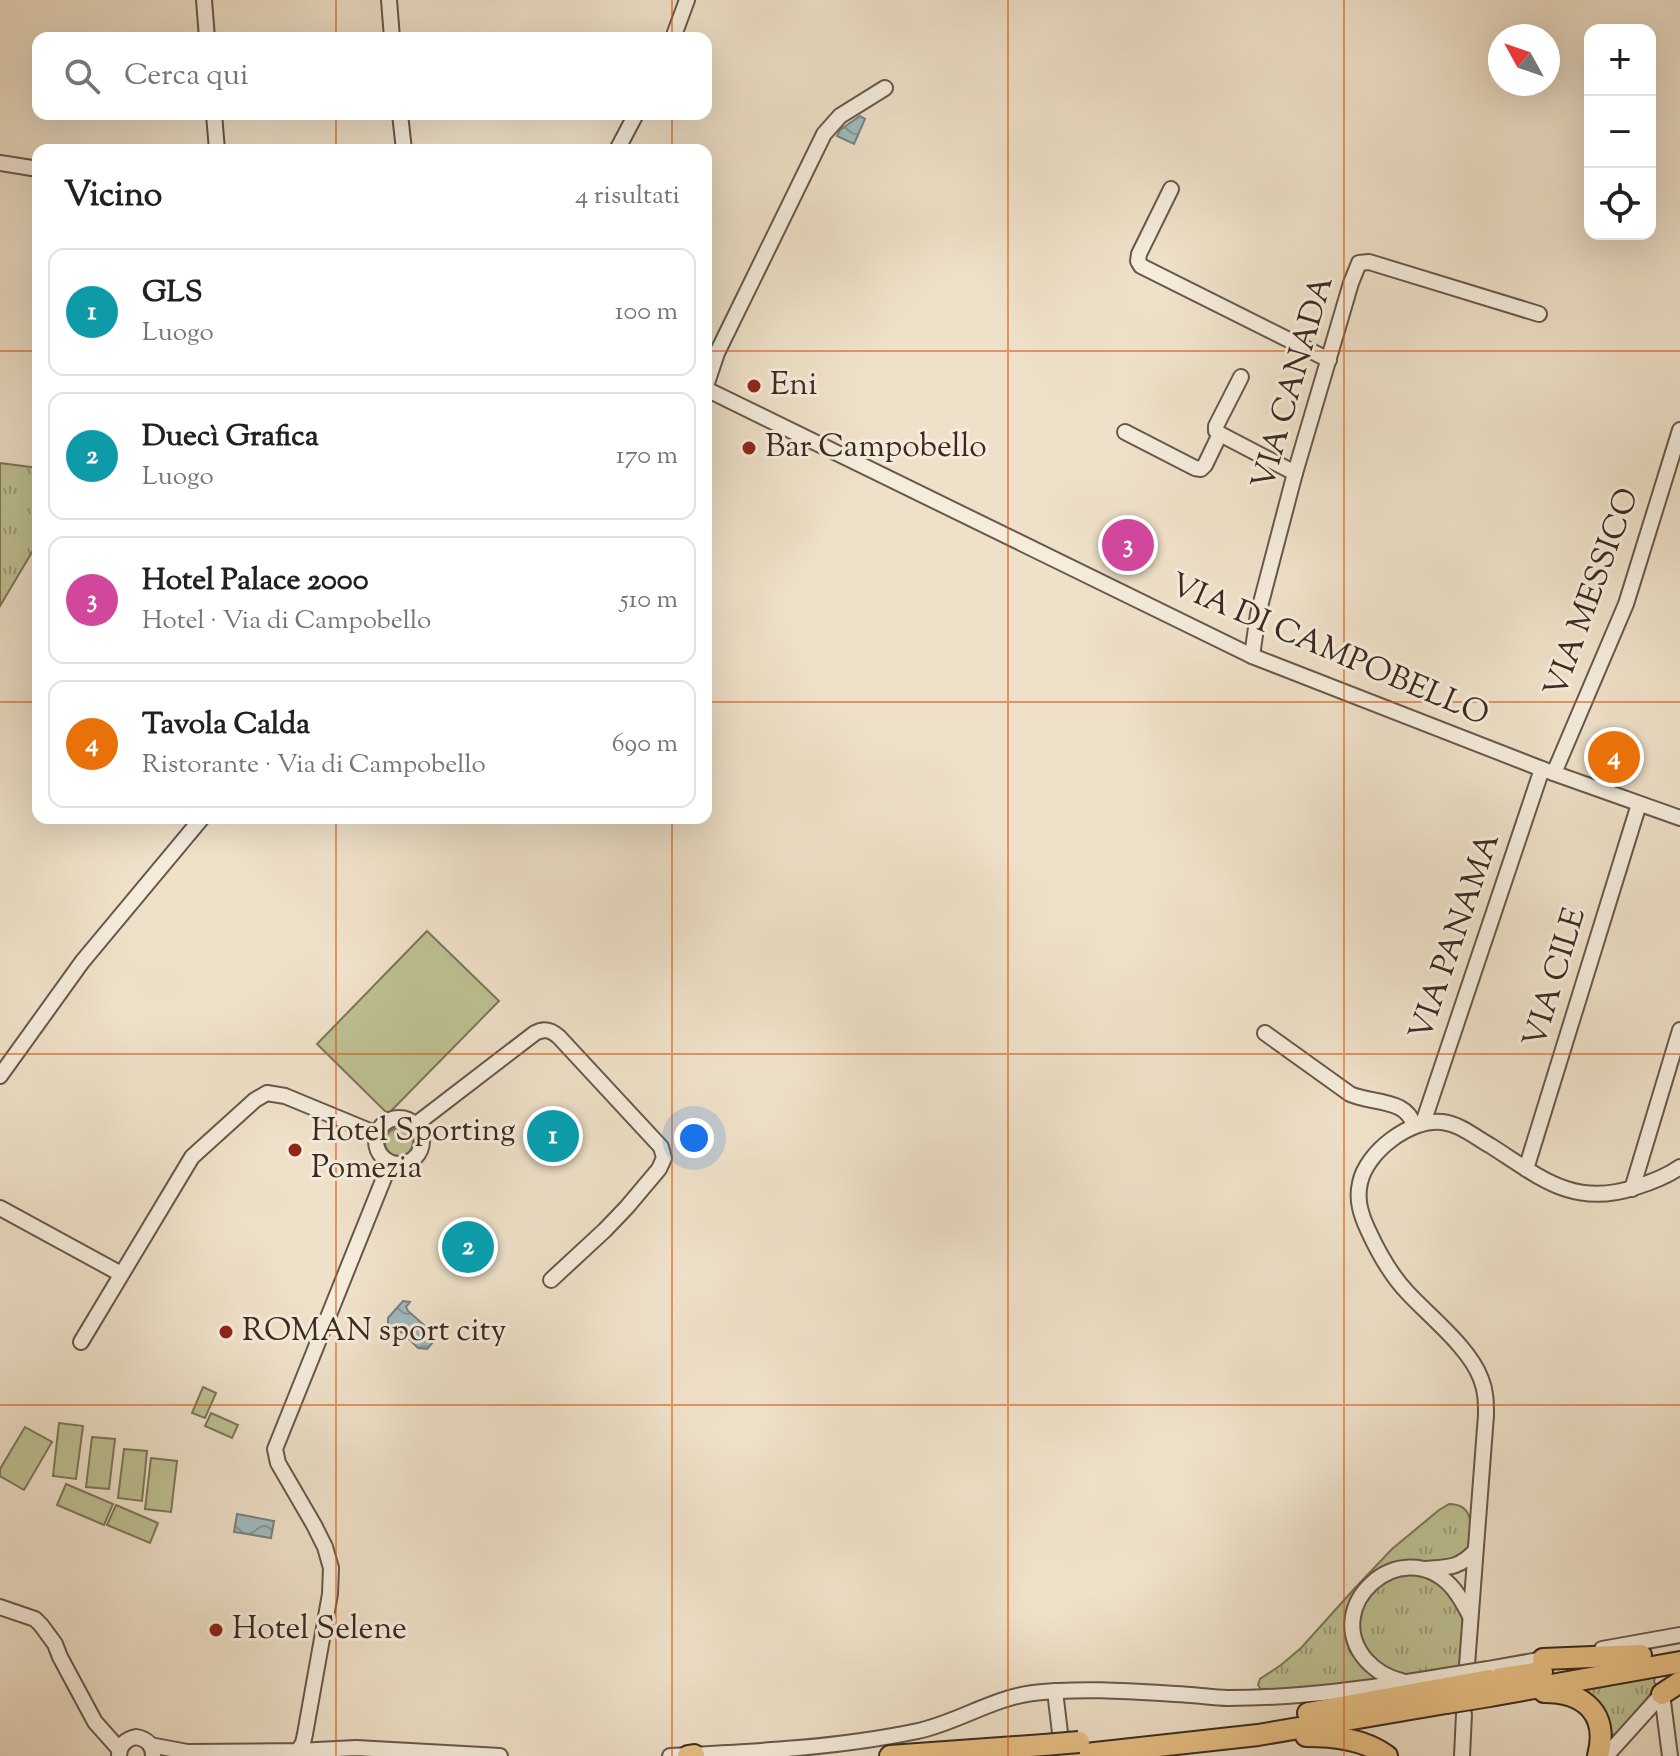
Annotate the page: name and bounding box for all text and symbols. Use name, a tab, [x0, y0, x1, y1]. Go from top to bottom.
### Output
north arrow	[1488, 24, 1560, 96]
map controls	[1584, 24, 1656, 240]
button: +	[1584, 24, 1656, 96]
search box	[32, 32, 712, 120]
icon: search	[60, 54, 104, 98]
text: Cerca qui	[124, 55, 249, 98]
button: −	[1584, 96, 1656, 168]
button: locate	[1584, 168, 1656, 240]
text: Vicino	[64, 172, 162, 221]
text: 4 risultati	[575, 178, 680, 215]
street label: VIA CANADA	[1242, 271, 1346, 495]
text: GLS	[142, 272, 203, 315]
text: 1	[88, 294, 96, 331]
text: 100 m	[615, 294, 678, 331]
text: Luogo	[142, 315, 214, 352]
place label: Eni	[770, 363, 817, 409]
marker: Eni	[745, 377, 763, 395]
text: Duecì Grafica	[142, 416, 319, 459]
place label: Bar Campobello	[765, 425, 987, 471]
text: 2	[86, 438, 98, 475]
text: 170 m	[616, 438, 678, 475]
marker: Bar Campobello	[740, 439, 758, 457]
text: Luogo	[142, 459, 214, 496]
street label: VIA MESSICO	[1534, 482, 1652, 704]
pin: 3	[1102, 515, 1154, 575]
text: Hotel Palace 2000	[142, 560, 369, 603]
street label: VIA DI CAMPOBELLO	[1162, 563, 1496, 739]
text: 3	[87, 582, 97, 619]
text: 510 m	[620, 582, 678, 619]
text: Hotel · Via di Campobello	[142, 603, 431, 640]
text: Tavola Calda	[142, 704, 310, 747]
text: 4	[85, 726, 99, 763]
text: 690 m	[612, 726, 678, 763]
pin: 4	[1588, 727, 1640, 787]
text: Ristorante · Via di Campobello	[142, 747, 486, 784]
street label: VIA PANAMA	[1399, 827, 1513, 1047]
street label: VIA CILE	[1513, 902, 1599, 1054]
pin: 1	[527, 1106, 579, 1166]
place label: Hotel Sporting Pomezia	[311, 1109, 516, 1192]
your location	[674, 1118, 714, 1158]
marker: Hotel Sporting Pomezia	[286, 1141, 304, 1159]
pin: 2	[442, 1217, 494, 1277]
place label: ROMAN sport city	[242, 1309, 507, 1355]
marker: ROMAN sport city	[217, 1323, 235, 1341]
place label: Hotel Selene	[232, 1607, 407, 1653]
marker: Hotel Selene	[207, 1621, 225, 1639]

